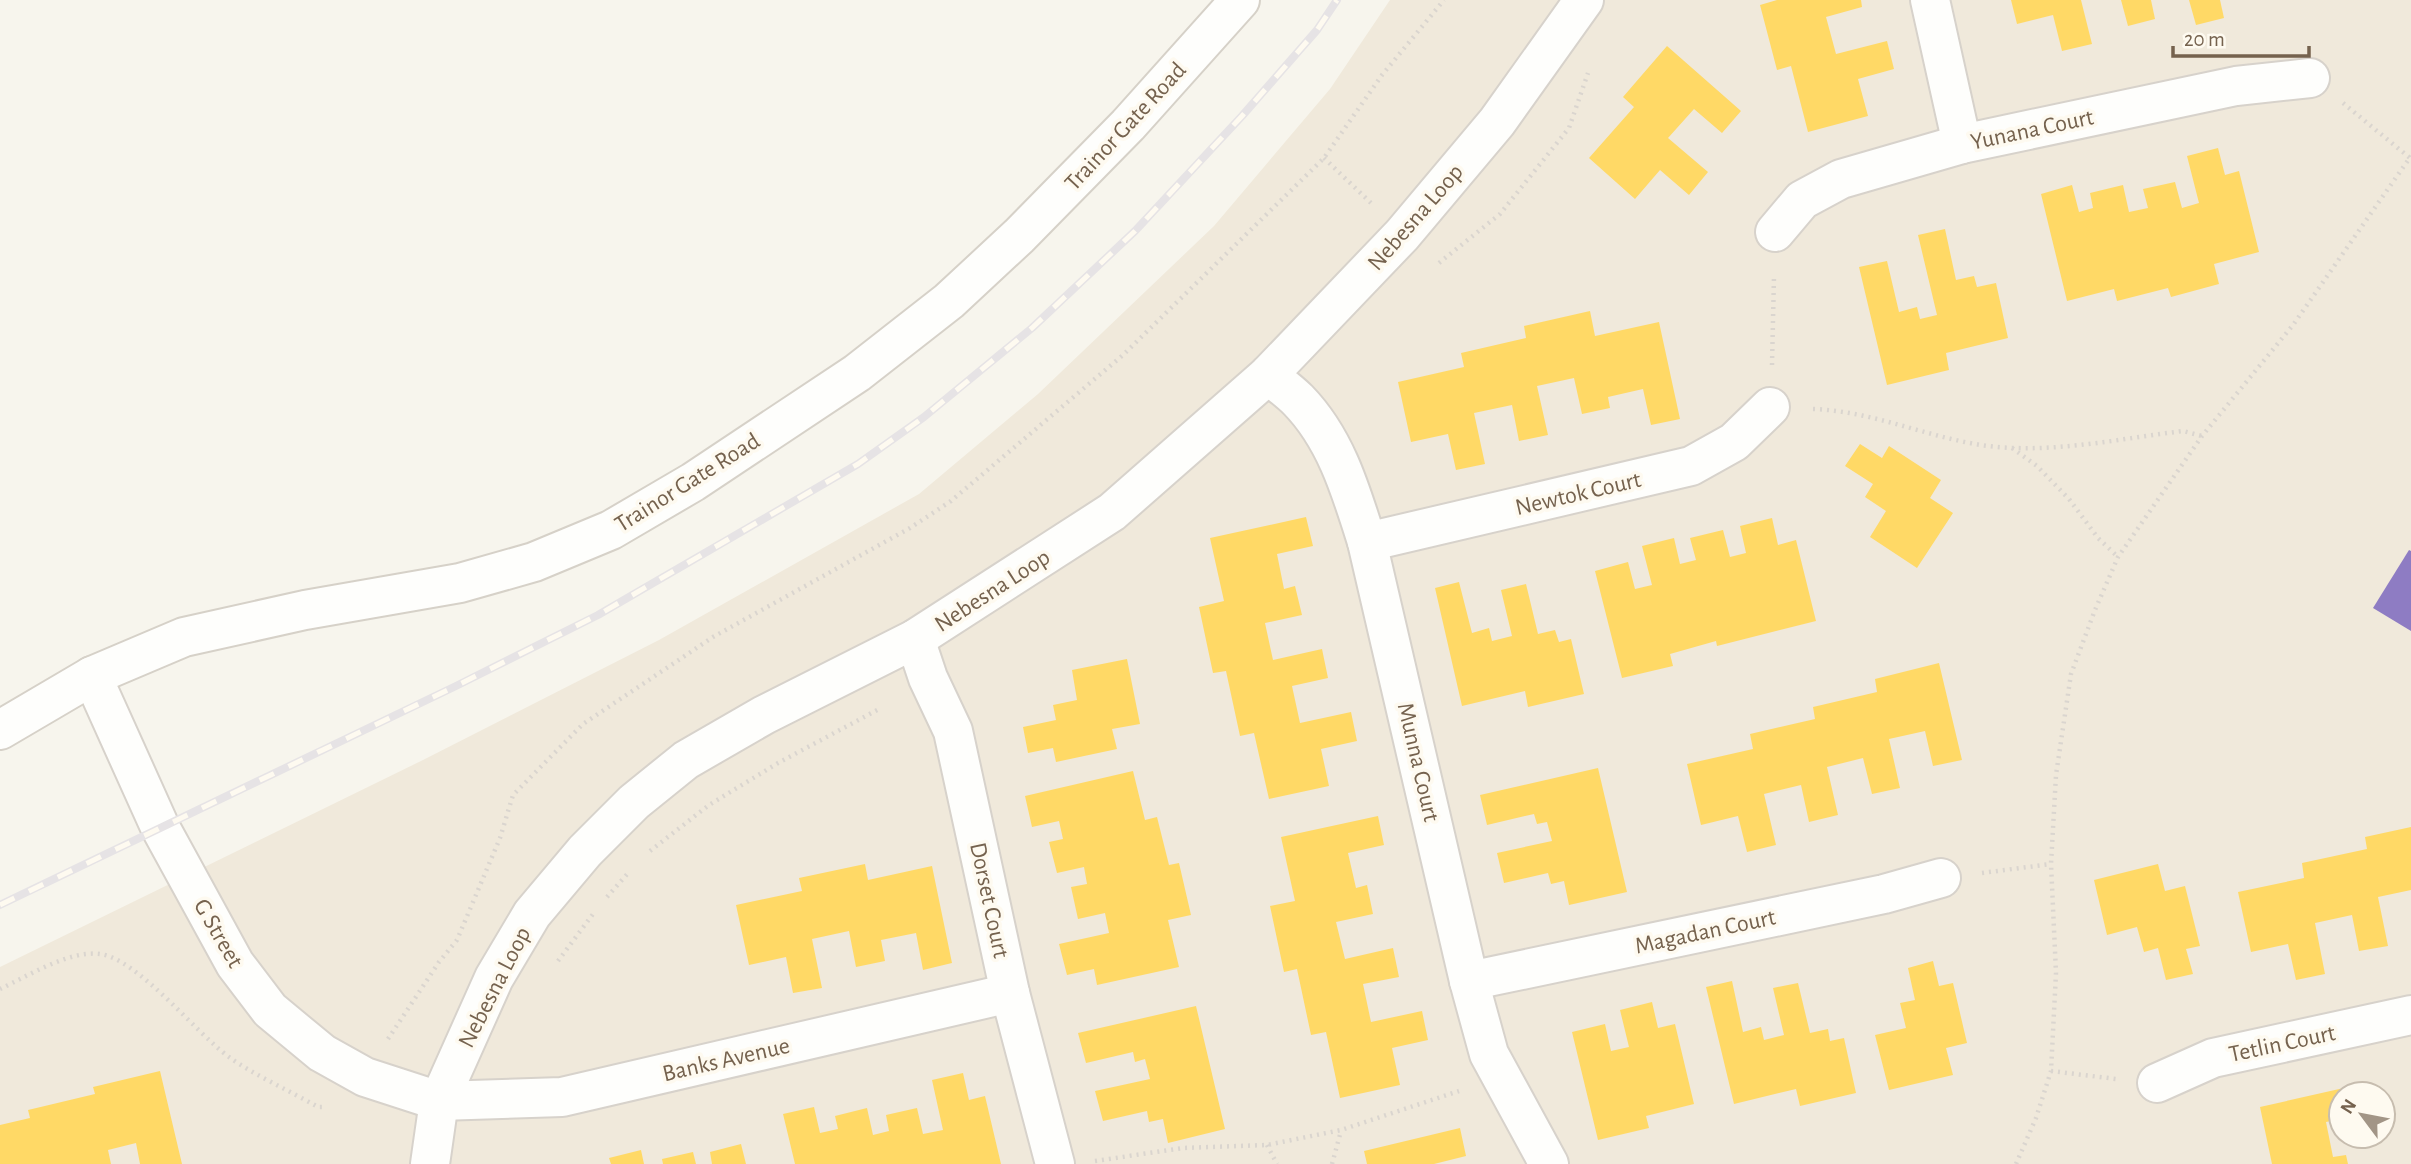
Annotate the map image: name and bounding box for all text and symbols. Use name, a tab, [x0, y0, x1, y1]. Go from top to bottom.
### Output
scale bar	[2173, 14, 2310, 58]
text: 20 m	[2184, 29, 2225, 50]
street label: Trainor Gate Road	[1060, 58, 1191, 195]
street label: Yunana Court	[1969, 105, 2096, 155]
street label: Nebesna Loop	[1363, 160, 1468, 275]
street label: Trainor Gate Road	[611, 429, 764, 537]
street label: Newtok Court	[1513, 468, 1644, 520]
street label: Nebesna Loop	[931, 545, 1054, 637]
street label: Munna Court	[1393, 700, 1443, 824]
street label: Dorset Court	[965, 840, 1013, 961]
street label: G Street	[189, 895, 247, 972]
street label: Magadan Court	[1633, 905, 1778, 959]
street label: Nebesna Loop	[454, 923, 536, 1052]
street label: Tetlin Court	[2227, 1021, 2338, 1067]
street label: Banks Avenue	[660, 1034, 792, 1086]
north arrow	[2327, 1080, 2397, 1150]
text: N	[2337, 1096, 2360, 1117]

